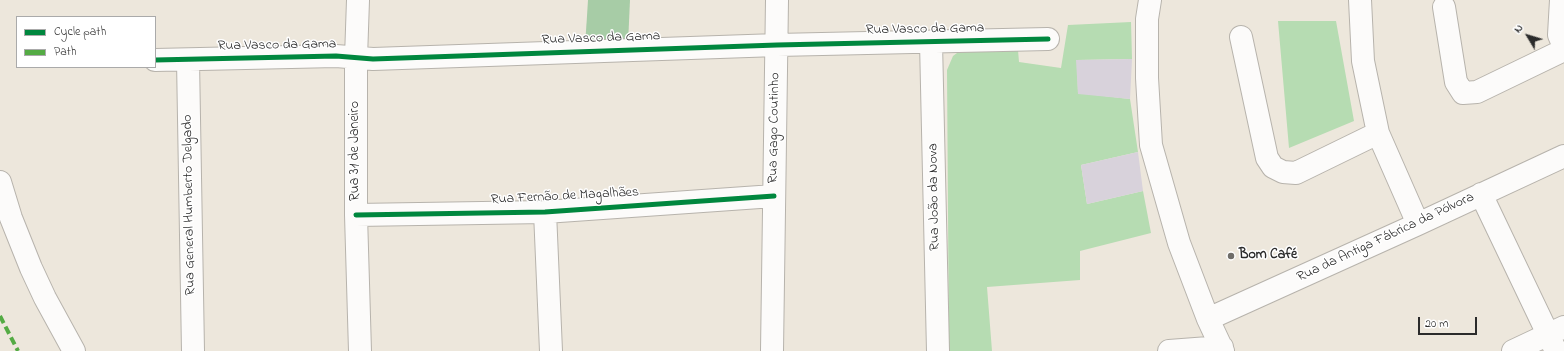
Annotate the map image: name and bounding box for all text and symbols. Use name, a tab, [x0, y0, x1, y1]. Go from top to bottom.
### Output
legend	[16, 16, 156, 68]
north arrow	[1508, 16, 1548, 56]
street label: Rua Vasco da Gama	[866, 21, 984, 39]
text: N	[1510, 21, 1527, 36]
text: Cycle path	[54, 23, 106, 41]
street label: Rua Vasco da Gama	[541, 29, 661, 49]
street label: Rua Vasco da Gama	[218, 37, 336, 55]
text: Path	[54, 43, 76, 61]
street label: Rua Gago Coutinho	[766, 72, 784, 184]
street label: Rua 31 de Janeiro	[348, 101, 364, 201]
street label: Rua General Humberto Delgado	[180, 114, 200, 296]
street label: Rua João da Nova	[926, 143, 944, 251]
street label: Rua Fernão de Magalhães	[491, 185, 639, 209]
street label: Rua da Antiga Fábrica da Pólvora	[1295, 190, 1477, 286]
place label: Bom Café	[1239, 248, 1297, 264]
marker: Bom Café	[1226, 251, 1236, 261]
scale bar	[1420, 309, 1479, 335]
text: 20 m	[1425, 315, 1448, 333]

